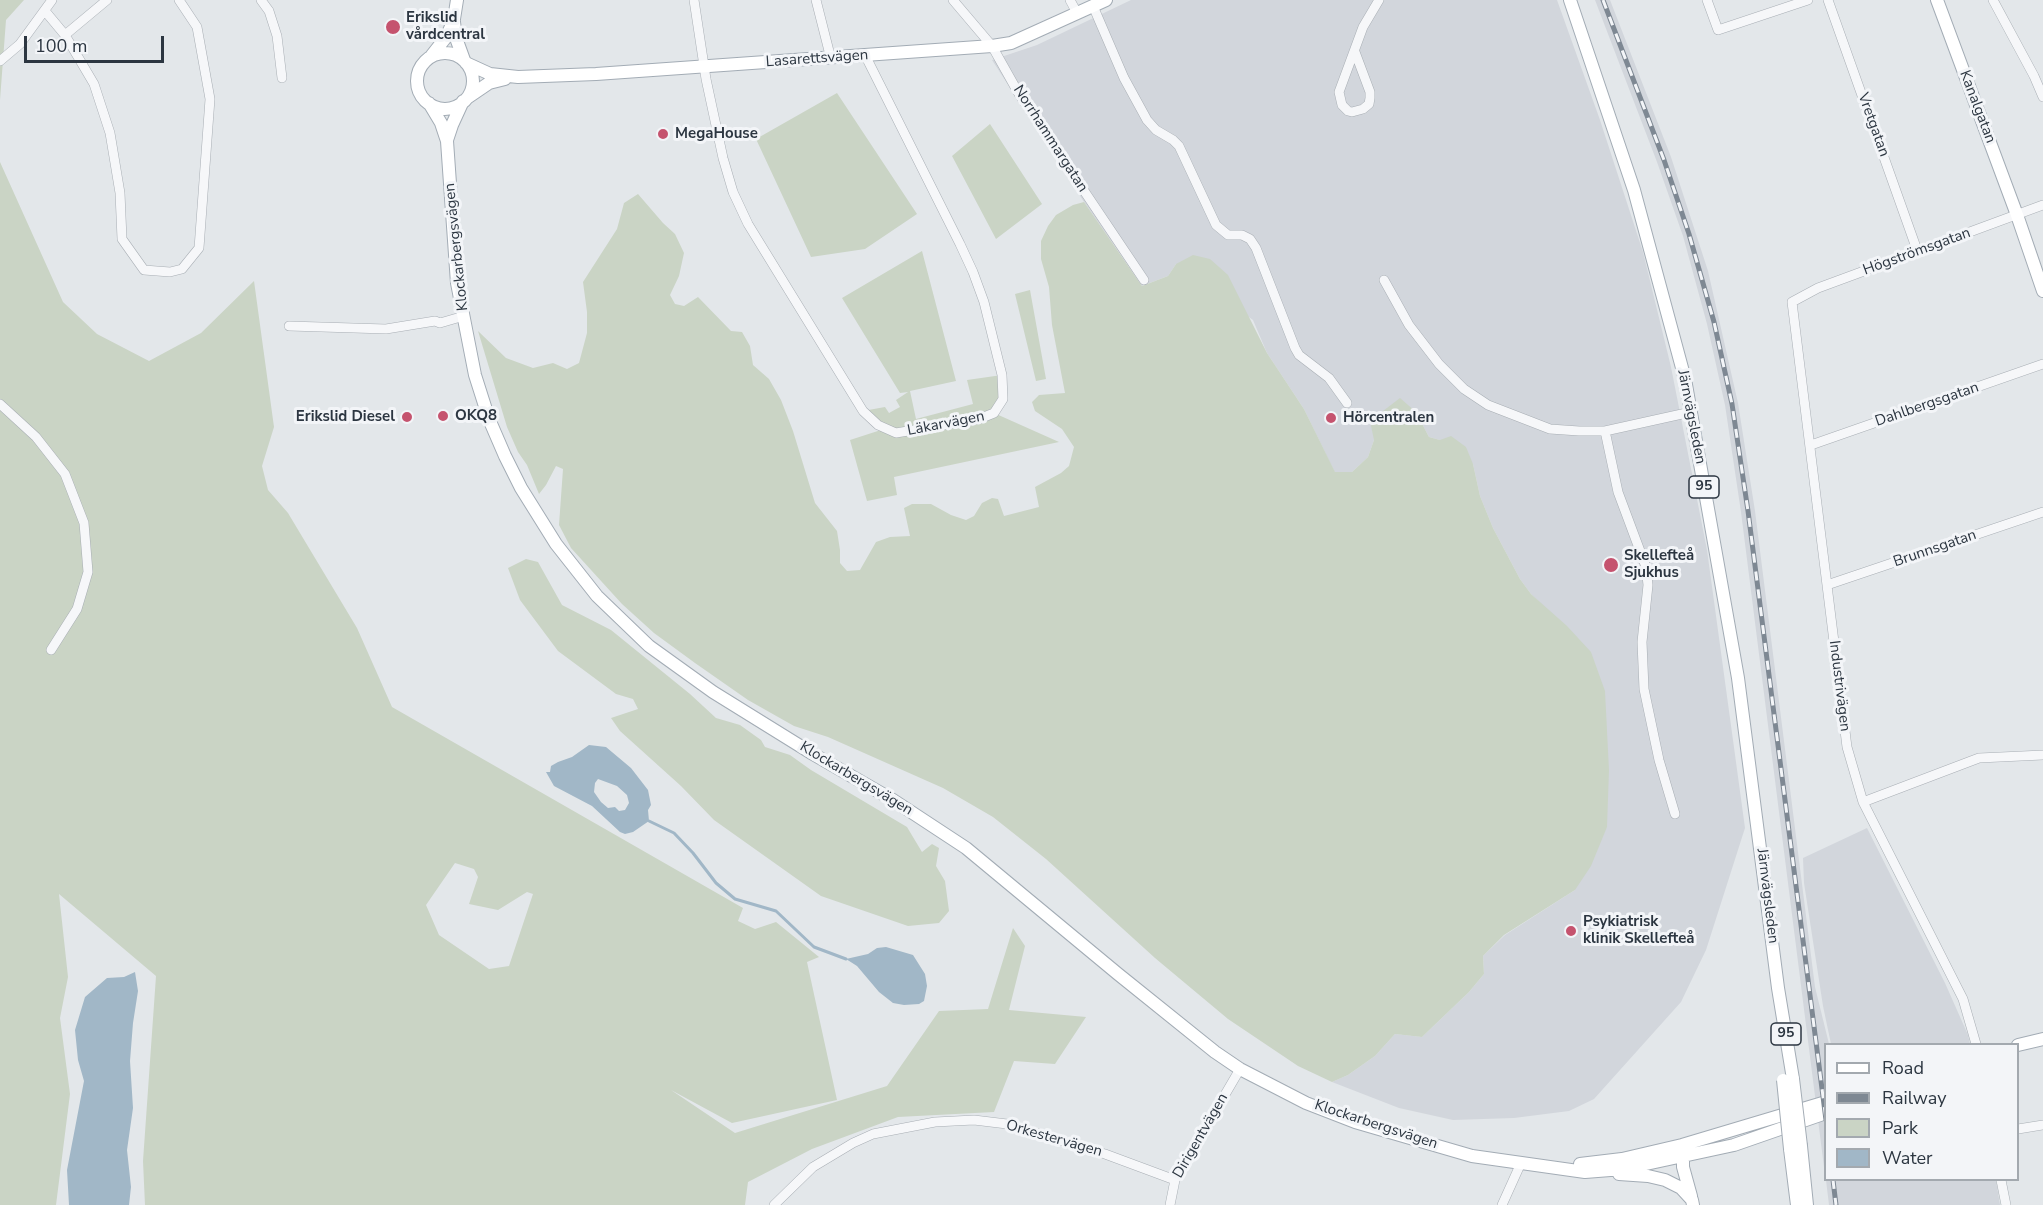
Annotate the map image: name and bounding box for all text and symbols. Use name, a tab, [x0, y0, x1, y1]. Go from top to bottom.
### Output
place label: Erikslid vårdcentral	[406, 9, 485, 44]
marker: Erikslid vårdcentral	[384, 18, 402, 36]
scale bar	[27, 24, 166, 62]
text: 100 m	[35, 34, 87, 58]
street label: Lasarettsvägen	[765, 46, 869, 72]
street label: Kanalgatan	[1955, 68, 1999, 146]
street label: Norrhammargatan	[1009, 82, 1091, 196]
street label: Vretgatan	[1853, 91, 1893, 159]
place label: MegaHouse	[675, 125, 758, 143]
marker: MegaHouse	[656, 127, 670, 141]
street label: Klockarbergsvägen	[441, 182, 473, 312]
street label: Högströmsgatan	[1861, 224, 1973, 280]
street label: Järnvägsleden	[1673, 368, 1709, 466]
street label: Dahlbergsgatan	[1873, 379, 1981, 431]
place label: OKQ8	[455, 407, 497, 425]
place label: Erikslid Diesel	[296, 408, 395, 426]
street label: Läkarvägen	[906, 408, 986, 440]
marker: OKQ8	[436, 409, 450, 423]
place label: Hörcentralen	[1343, 409, 1434, 427]
marker: Erikslid Diesel	[400, 410, 414, 424]
marker: Hörcentralen	[1324, 411, 1338, 425]
road number: 95	[1689, 476, 1719, 498]
street label: Brunnsgatan	[1891, 526, 1979, 572]
place label: Skellefteå Sjukhus	[1624, 547, 1694, 582]
marker: Skellefteå Sjukhus	[1602, 556, 1620, 574]
street label: Industrivägen	[1824, 639, 1854, 733]
street label: Klockarbergsvägen	[796, 738, 916, 820]
street label: Järnvägsleden	[1752, 847, 1782, 945]
place label: Psykiatrisk klinik Skellefteå	[1583, 913, 1694, 948]
marker: Psykiatrisk klinik Skellefteå	[1564, 924, 1578, 938]
road number: 95	[1771, 1023, 1801, 1045]
legend	[1824, 1043, 2019, 1181]
text: Road	[1882, 1056, 1924, 1080]
text: Railway	[1882, 1086, 1947, 1110]
street label: Dirigentvägen	[1169, 1090, 1233, 1182]
street label: Klockarbergsvägen	[1312, 1097, 1440, 1153]
text: Park	[1882, 1116, 1918, 1140]
street label: Orkestervägen	[1004, 1117, 1104, 1161]
text: Water	[1882, 1146, 1933, 1170]

